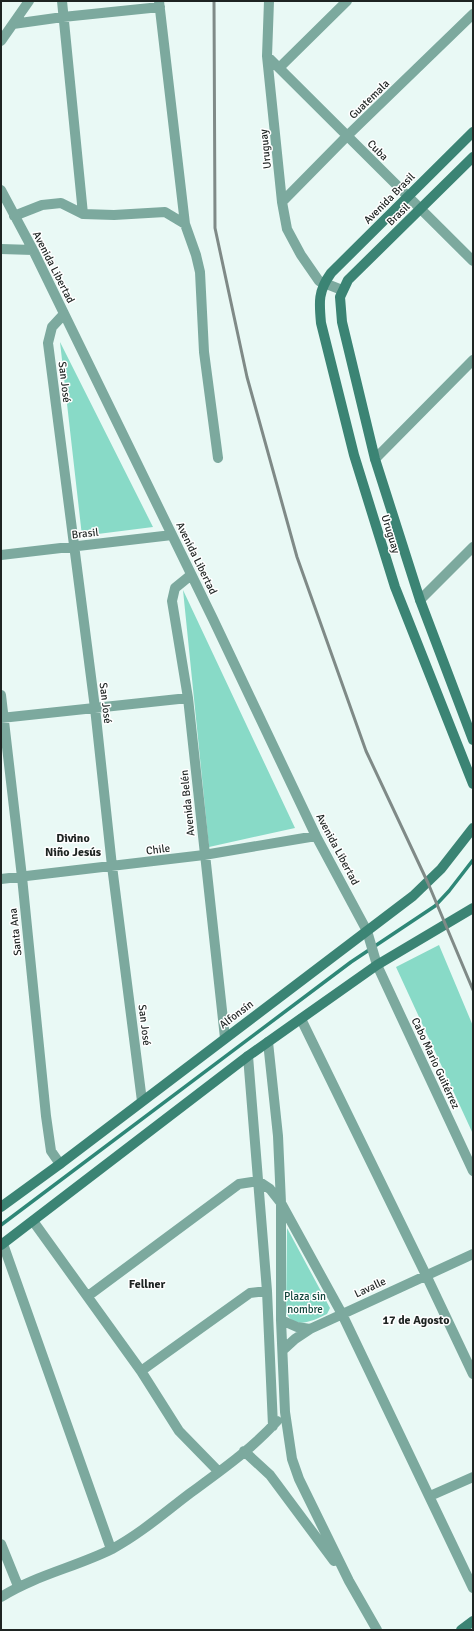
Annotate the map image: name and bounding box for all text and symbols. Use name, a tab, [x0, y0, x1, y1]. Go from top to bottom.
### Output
street label: Guatemala	[346, 77, 392, 122]
street label: Uruguay	[257, 128, 274, 169]
street label: Cuba	[365, 137, 391, 164]
street label: Avenida Brasil	[361, 170, 417, 226]
street label: Brasil	[384, 200, 412, 228]
street label: Avenida Libertad	[30, 229, 77, 306]
street label: San José	[56, 361, 73, 403]
street label: Uruguay	[378, 513, 403, 556]
street label: Avenida Libertad	[173, 520, 220, 597]
street label: Brasil	[71, 526, 99, 541]
street label: San José	[97, 682, 114, 724]
street label: Avenida Belén	[178, 769, 197, 837]
street label: Avenida Libertad	[313, 811, 362, 887]
district label: Divino Niño Jesús	[45, 831, 102, 860]
street label: Chile	[145, 842, 171, 857]
street label: Santa Ana	[6, 907, 24, 956]
street label: Alfonsín	[217, 998, 256, 1031]
street label: San José	[136, 1004, 153, 1046]
street label: Cabo Mario Guitérrez	[409, 1015, 462, 1111]
street label: Lavalle	[352, 1275, 388, 1300]
district label: Fellner	[129, 1277, 166, 1292]
park label: Plaza sin nombre	[284, 1290, 326, 1316]
district label: 17 de Agosto	[383, 1313, 449, 1328]

